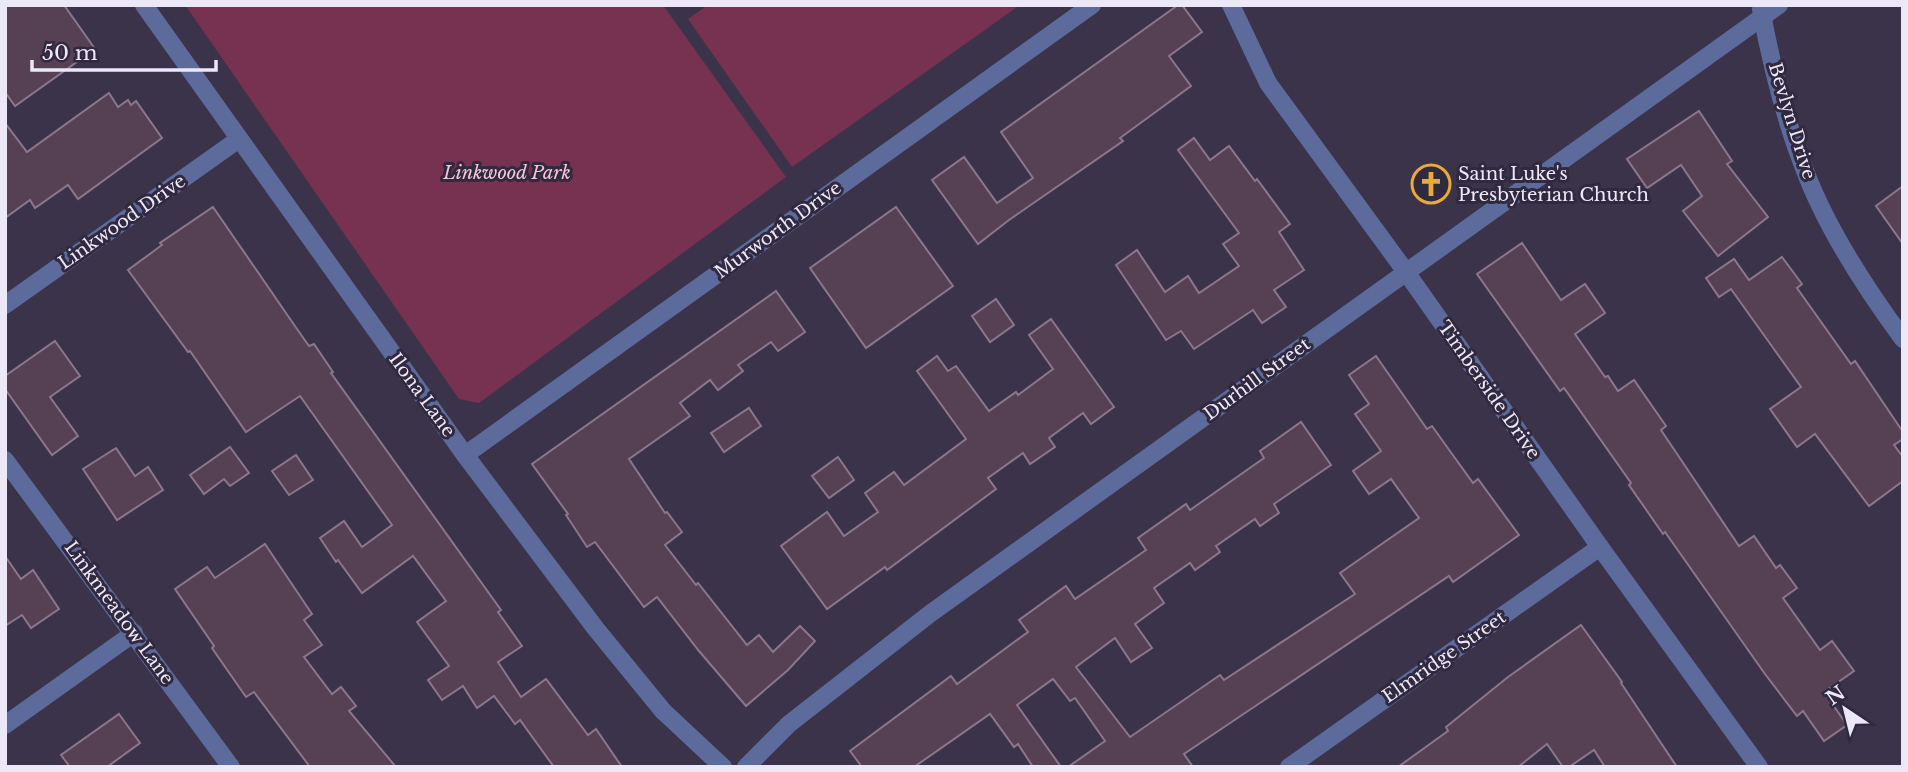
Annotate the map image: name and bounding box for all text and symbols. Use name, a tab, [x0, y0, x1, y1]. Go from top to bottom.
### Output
scale bar	[32, 28, 215, 72]
text: 50 m	[42, 40, 98, 66]
street label: Bevlyn Drive	[1764, 60, 1820, 182]
park label: Linkwood Park	[442, 162, 571, 184]
church icon: Saint Luke's Presbyterian Church	[1410, 163, 1452, 205]
place label: Saint Luke's Presbyterian Church	[1458, 163, 1649, 206]
street label: Linkwood Drive	[54, 170, 190, 274]
street label: Murworth Drive	[710, 177, 846, 283]
street label: Timberside Drive	[1433, 317, 1545, 463]
street label: Durhill Street	[1200, 333, 1315, 425]
street label: Ilona Lane	[384, 349, 460, 441]
street label: Linkmeadow Lane	[60, 537, 178, 689]
street label: Elmridge Street	[1378, 606, 1510, 708]
north arrow	[1810, 674, 1880, 744]
text: N	[1822, 681, 1850, 710]

